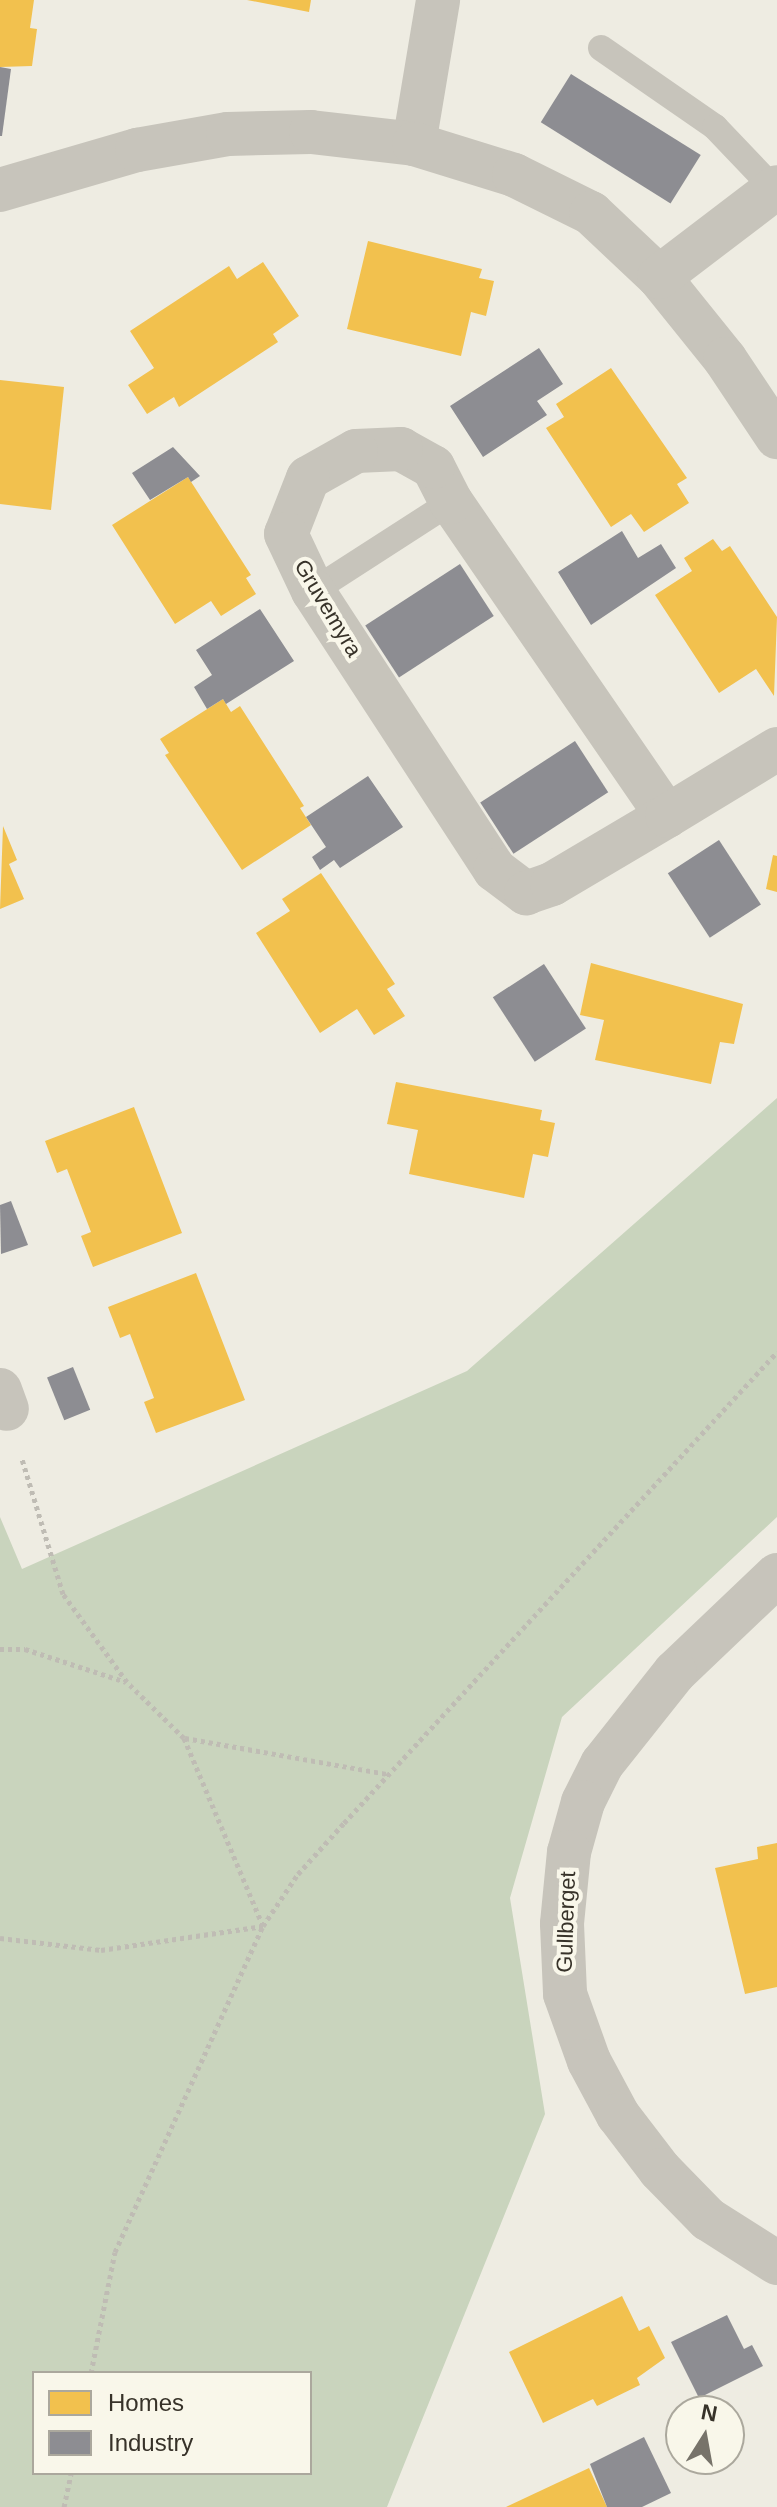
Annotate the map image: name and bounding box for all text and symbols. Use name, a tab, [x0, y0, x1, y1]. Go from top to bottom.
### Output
street label: Gruvemyra	[289, 555, 367, 661]
street label: Gullberget	[551, 1871, 581, 1973]
legend	[32, 2371, 312, 2475]
text: Homes	[108, 2389, 184, 2416]
north arrow	[665, 2395, 745, 2475]
text: N	[699, 2399, 719, 2427]
text: Industry	[108, 2429, 193, 2456]

